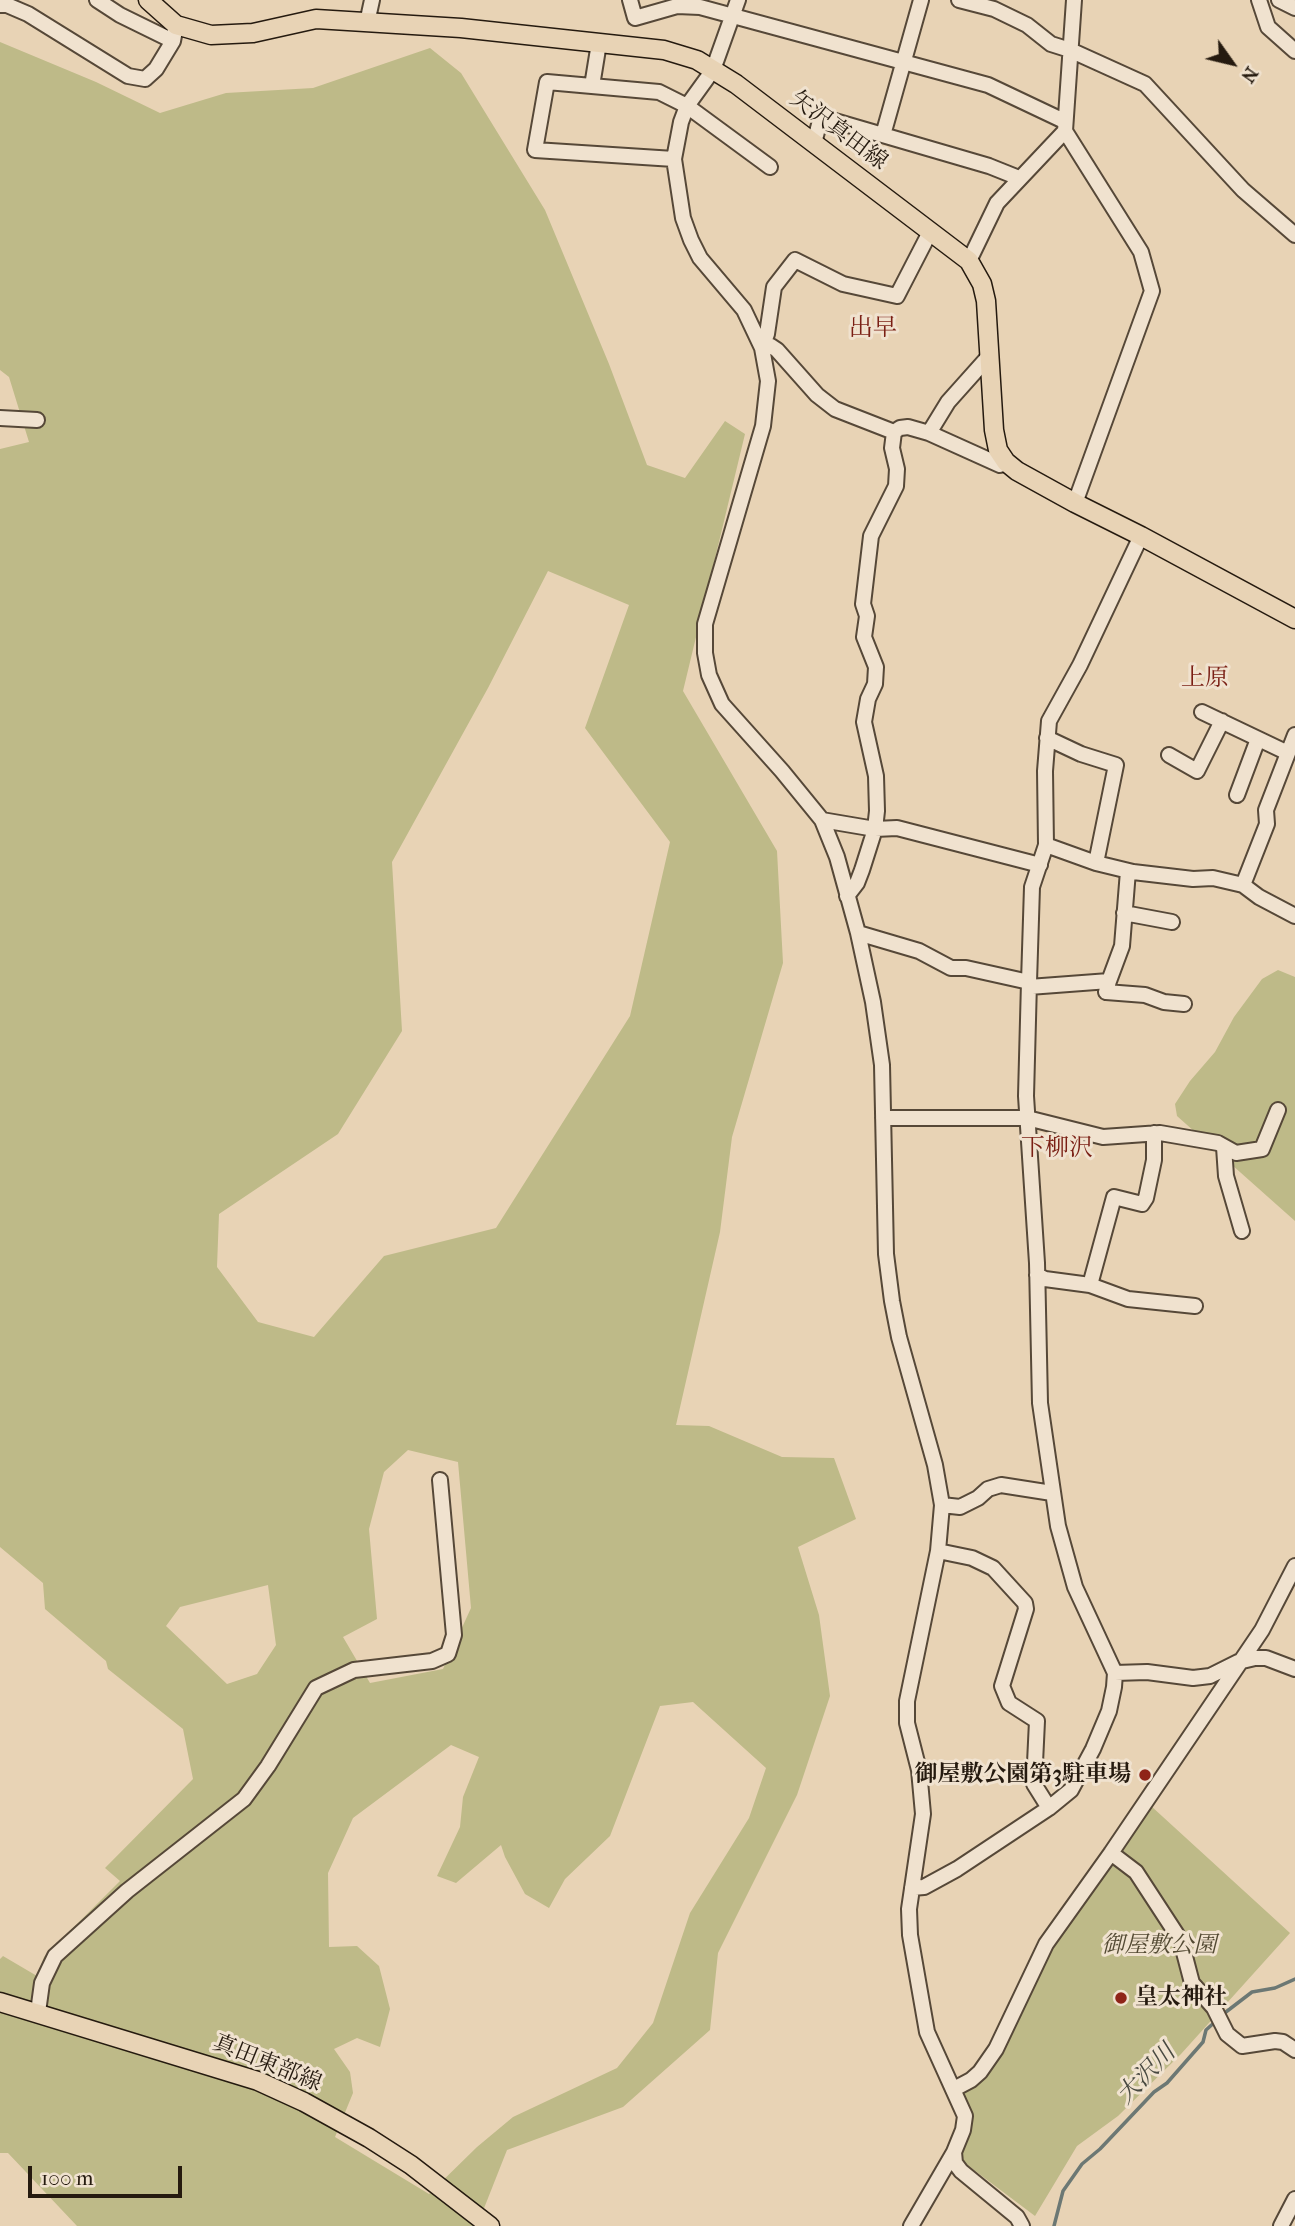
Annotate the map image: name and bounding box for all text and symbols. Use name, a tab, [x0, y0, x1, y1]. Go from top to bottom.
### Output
north arrow	[1197, 28, 1267, 98]
text: N	[1236, 63, 1263, 87]
street label: 矢沢真田線	[784, 85, 892, 177]
district label: 出早	[849, 315, 897, 343]
district label: 上原	[1181, 665, 1229, 693]
district label: 下柳沢	[1021, 1135, 1093, 1163]
place label: 御屋敷公園第3駐車場	[915, 1761, 1131, 1789]
marker: 御屋敷公園第3駐車場	[1137, 1767, 1153, 1783]
park label: 御屋敷公園	[1102, 1932, 1216, 1960]
place label: 皇太神社	[1135, 1984, 1227, 2012]
marker: 皇太神社	[1113, 1990, 1129, 2006]
street label: 真田東部線	[209, 2030, 325, 2098]
water label: 大沢川	[1112, 2039, 1182, 2111]
scale bar	[32, 2152, 186, 2196]
text: 100 m	[41, 2166, 94, 2190]

